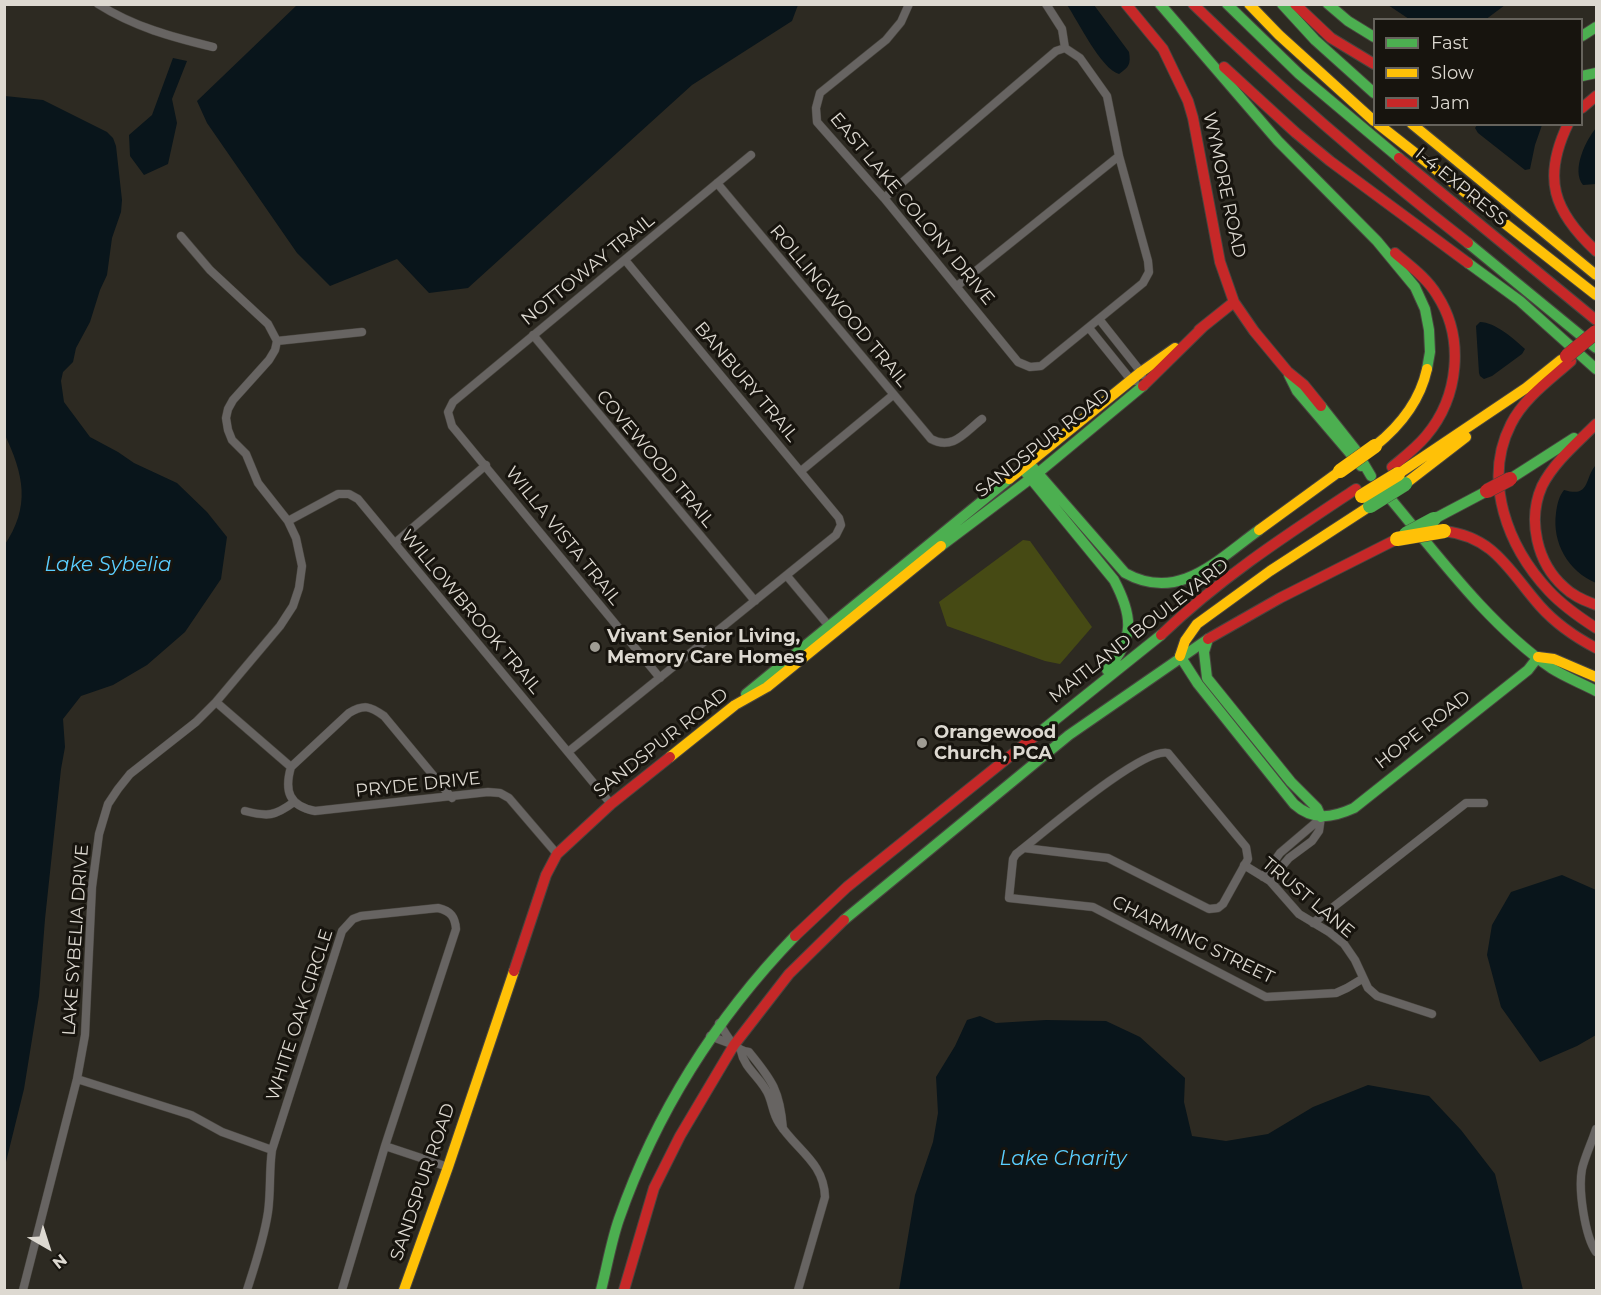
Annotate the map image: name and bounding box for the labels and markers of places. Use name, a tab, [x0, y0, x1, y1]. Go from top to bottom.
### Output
place label: Vivant Senior Living, Memory Care Homes	[607, 626, 804, 668]
marker: Vivant Senior Living, Memory Care Homes	[588, 640, 602, 654]
place label: Orangewood Church, PCA	[934, 722, 1056, 764]
marker: Orangewood Church, PCA	[915, 736, 929, 750]

